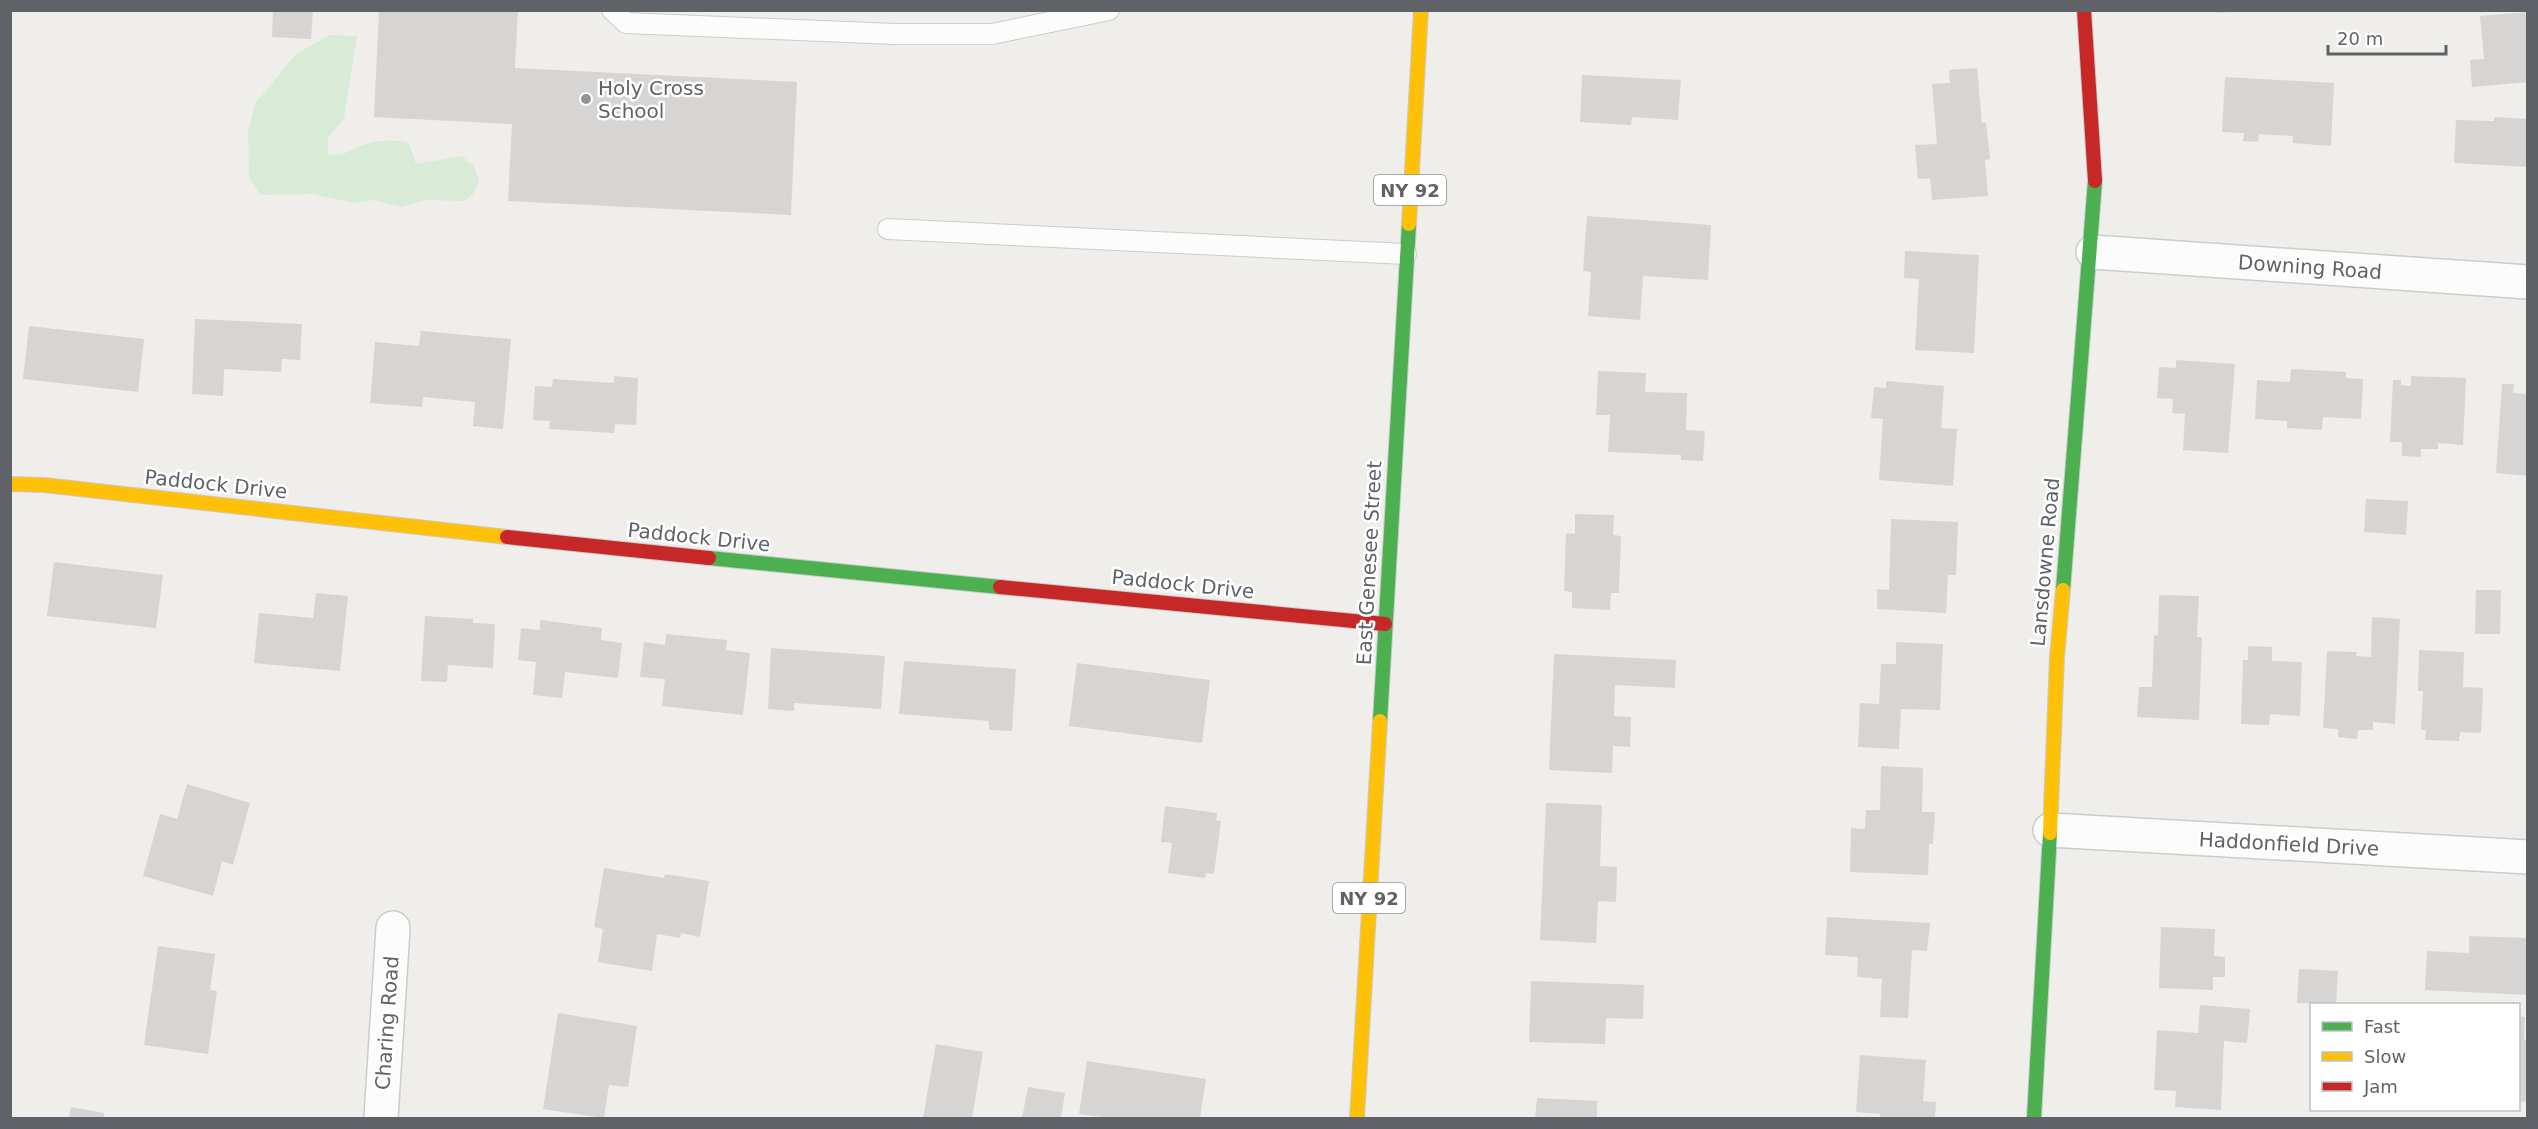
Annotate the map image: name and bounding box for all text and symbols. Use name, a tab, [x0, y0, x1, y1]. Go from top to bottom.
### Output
scale bar	[2328, 18, 2446, 56]
text: 20 m	[2337, 28, 2383, 49]
place label: Holy Cross School	[598, 76, 704, 123]
marker: Holy Cross School	[579, 92, 593, 106]
road number: NY 92	[1374, 175, 1446, 205]
street label: Downing Road	[2237, 250, 2383, 284]
street label: East Genesee Street	[1352, 460, 1386, 666]
street label: Paddock Drive	[143, 465, 289, 503]
street label: Lansdowne Road	[2026, 477, 2064, 647]
street label: Paddock Drive	[626, 518, 772, 556]
street label: Paddock Drive	[1110, 565, 1256, 603]
street label: Haddonfield Drive	[2198, 827, 2380, 861]
road number: NY 92	[1333, 883, 1405, 913]
street label: Charing Road	[370, 955, 404, 1091]
legend	[2310, 1003, 2520, 1111]
text: Fast	[2364, 1016, 2400, 1037]
text: Slow	[2364, 1046, 2406, 1067]
text: Jam	[2363, 1076, 2398, 1097]

